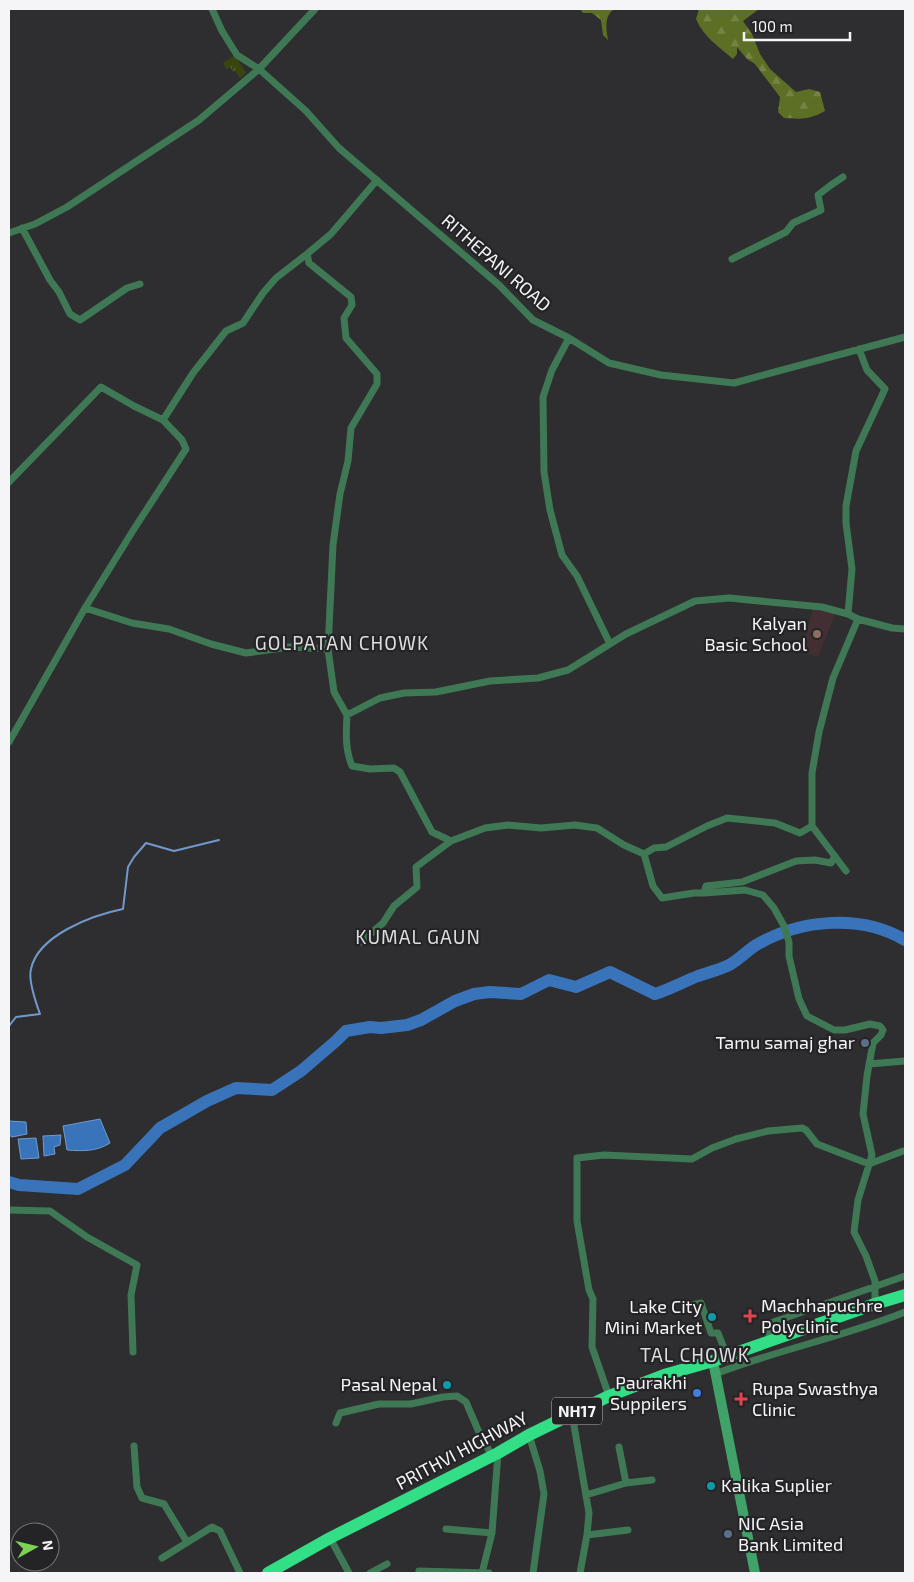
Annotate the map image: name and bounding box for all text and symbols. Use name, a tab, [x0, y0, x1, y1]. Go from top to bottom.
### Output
scale bar	[744, 10, 850, 42]
text: 100 m	[752, 17, 793, 35]
street label: RITHEPANI ROAD	[438, 209, 556, 316]
place label: Kalyan Basic School	[704, 612, 808, 655]
marker: Kalyan Basic School	[811, 628, 823, 640]
district label: GOLPATAN CHOWK	[255, 631, 429, 654]
district label: KUMAL GAUN	[355, 925, 481, 948]
place label: Tamu samaj ghar	[716, 1031, 855, 1053]
marker: Tamu samaj ghar	[859, 1037, 871, 1049]
place label: Machhapuchre Polyclinic	[761, 1294, 883, 1337]
place label: Lake City Mini Market	[605, 1295, 702, 1338]
marker: Machhapuchre Polyclinic	[743, 1309, 757, 1323]
marker: Lake City Mini Market	[706, 1311, 718, 1323]
district label: TAL CHOWK	[640, 1343, 750, 1366]
place label: Paurakhi Suppilers	[610, 1371, 687, 1414]
place label: Pasal Nepal	[341, 1373, 438, 1395]
place label: Rupa Swasthya Clinic	[752, 1377, 878, 1420]
marker: Pasal Nepal	[441, 1379, 453, 1391]
marker: Paurakhi Suppilers	[691, 1387, 703, 1399]
marker: Rupa Swasthya Clinic	[734, 1392, 748, 1406]
road number: NH17	[552, 1398, 602, 1424]
street label: PRITHVI HIGHWAY	[392, 1406, 532, 1494]
place label: Kalika Suplier	[721, 1474, 832, 1496]
marker: Kalika Suplier	[705, 1480, 717, 1492]
place label: NIC Asia Bank Limited	[738, 1512, 843, 1555]
north arrow	[10, 1522, 60, 1572]
marker: NIC Asia Bank Limited	[722, 1528, 734, 1540]
text: N	[39, 1539, 57, 1551]

